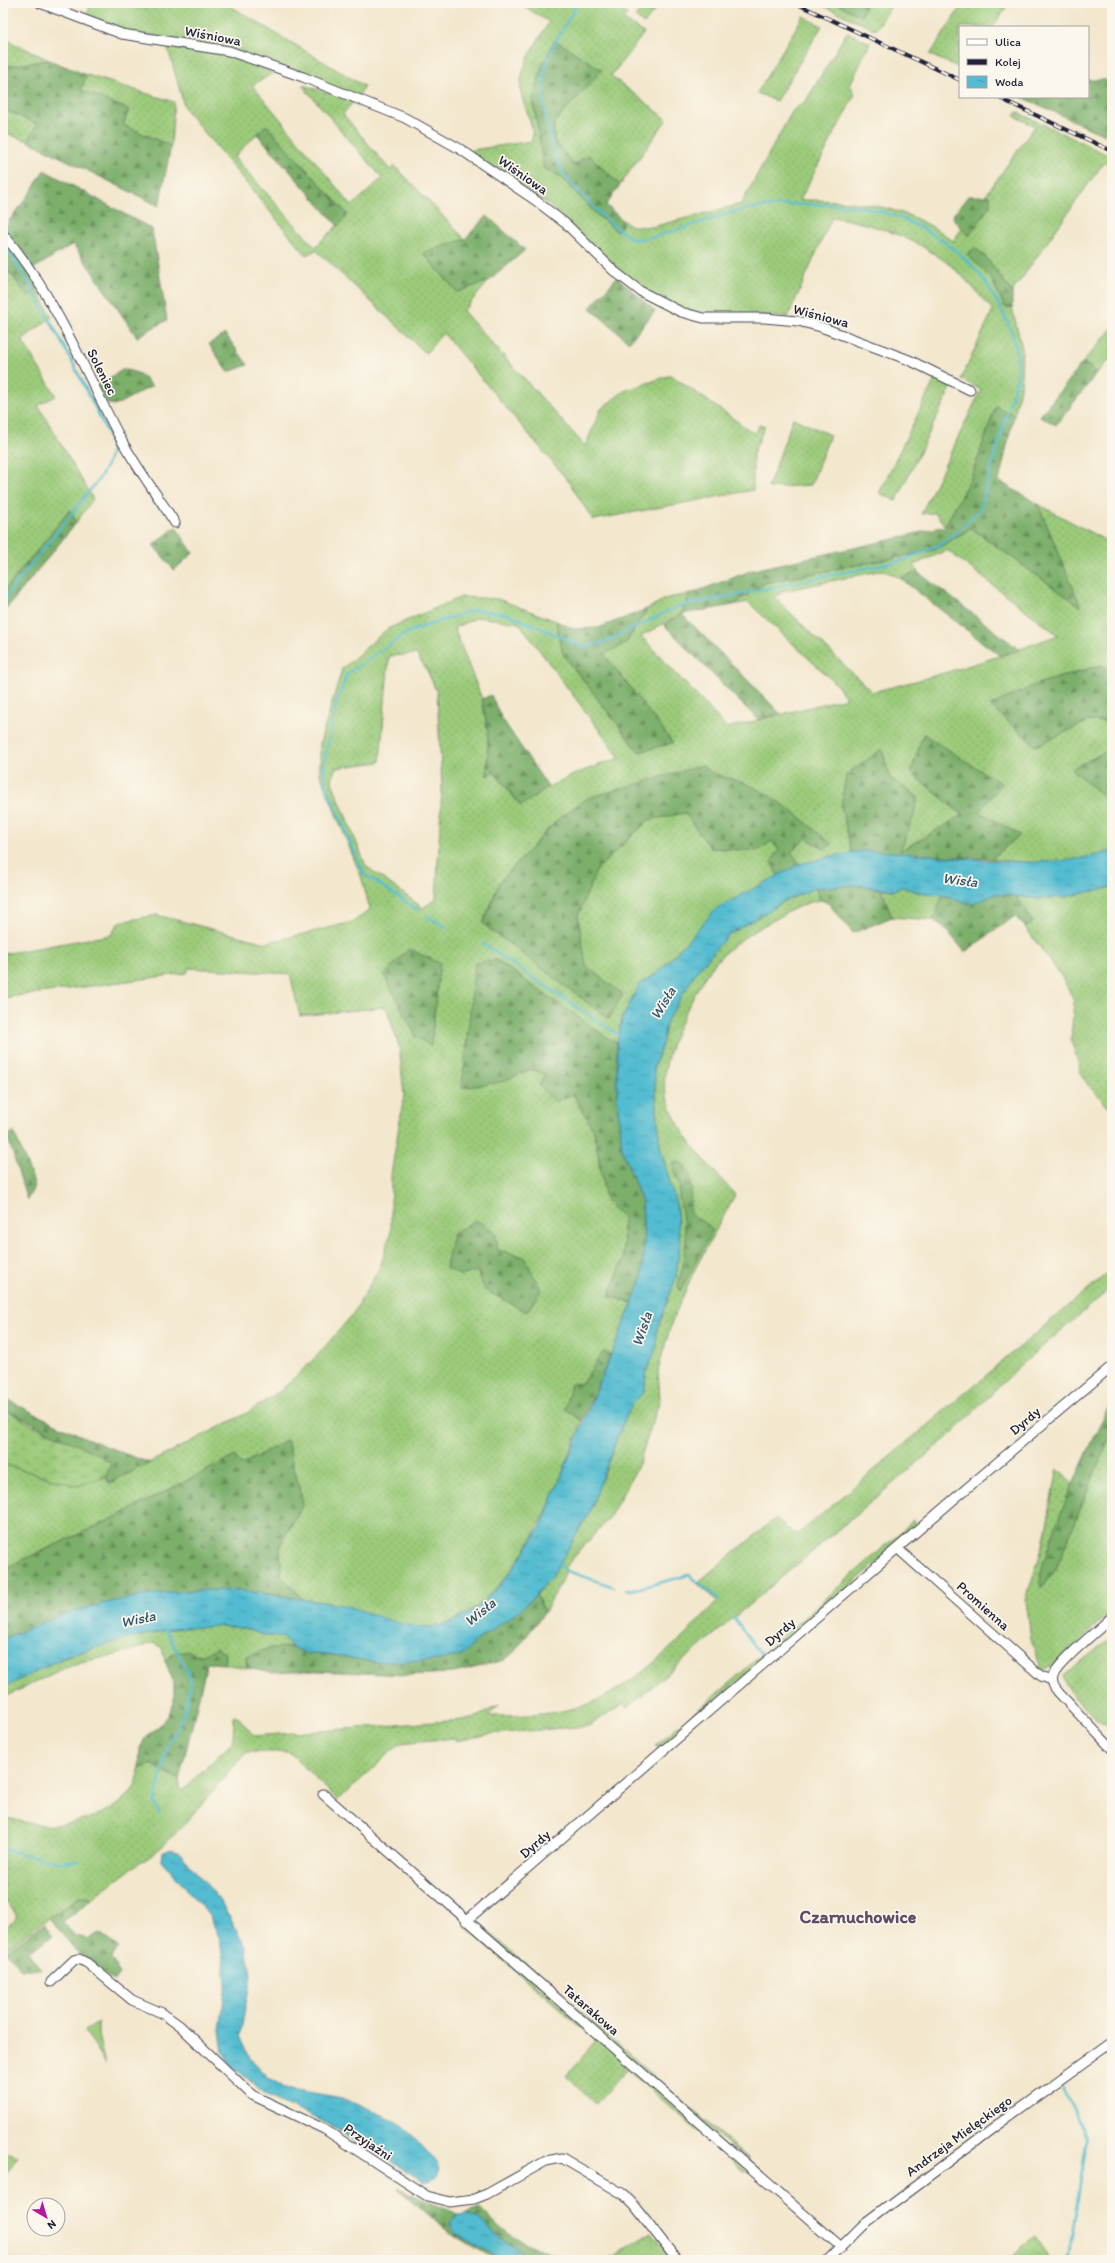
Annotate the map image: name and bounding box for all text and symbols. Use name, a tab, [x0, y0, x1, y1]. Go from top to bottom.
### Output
street label: Wiśniowa	[183, 22, 243, 50]
legend	[959, 26, 1089, 98]
text: Ulica	[995, 35, 1021, 49]
text: Kolej	[995, 55, 1021, 69]
text: Woda	[995, 75, 1024, 89]
street label: Wiśniowa	[495, 152, 552, 199]
street label: Wiśniowa	[791, 300, 852, 332]
street label: Soleniec	[83, 346, 121, 398]
water label: Wisła	[942, 869, 979, 891]
water label: Wisła	[646, 983, 680, 1023]
water label: Wisła	[628, 1309, 656, 1348]
street label: Dyrdy	[1006, 1403, 1044, 1439]
street label: Promienna	[953, 1578, 1014, 1635]
water label: Wisła	[461, 1594, 500, 1630]
water label: Wisła	[119, 1606, 158, 1631]
street label: Dyrdy	[761, 1614, 799, 1650]
street label: Dyrdy	[516, 1826, 554, 1862]
district label: Czarnuchowice	[800, 1906, 917, 1928]
street label: Tatarakowa	[559, 1981, 623, 2039]
street label: Andrzeja Mielęckiego	[903, 2092, 1015, 2180]
street label: Przyjaźni	[341, 2120, 395, 2164]
north arrow	[26, 2197, 66, 2237]
text: N	[45, 2217, 59, 2232]

